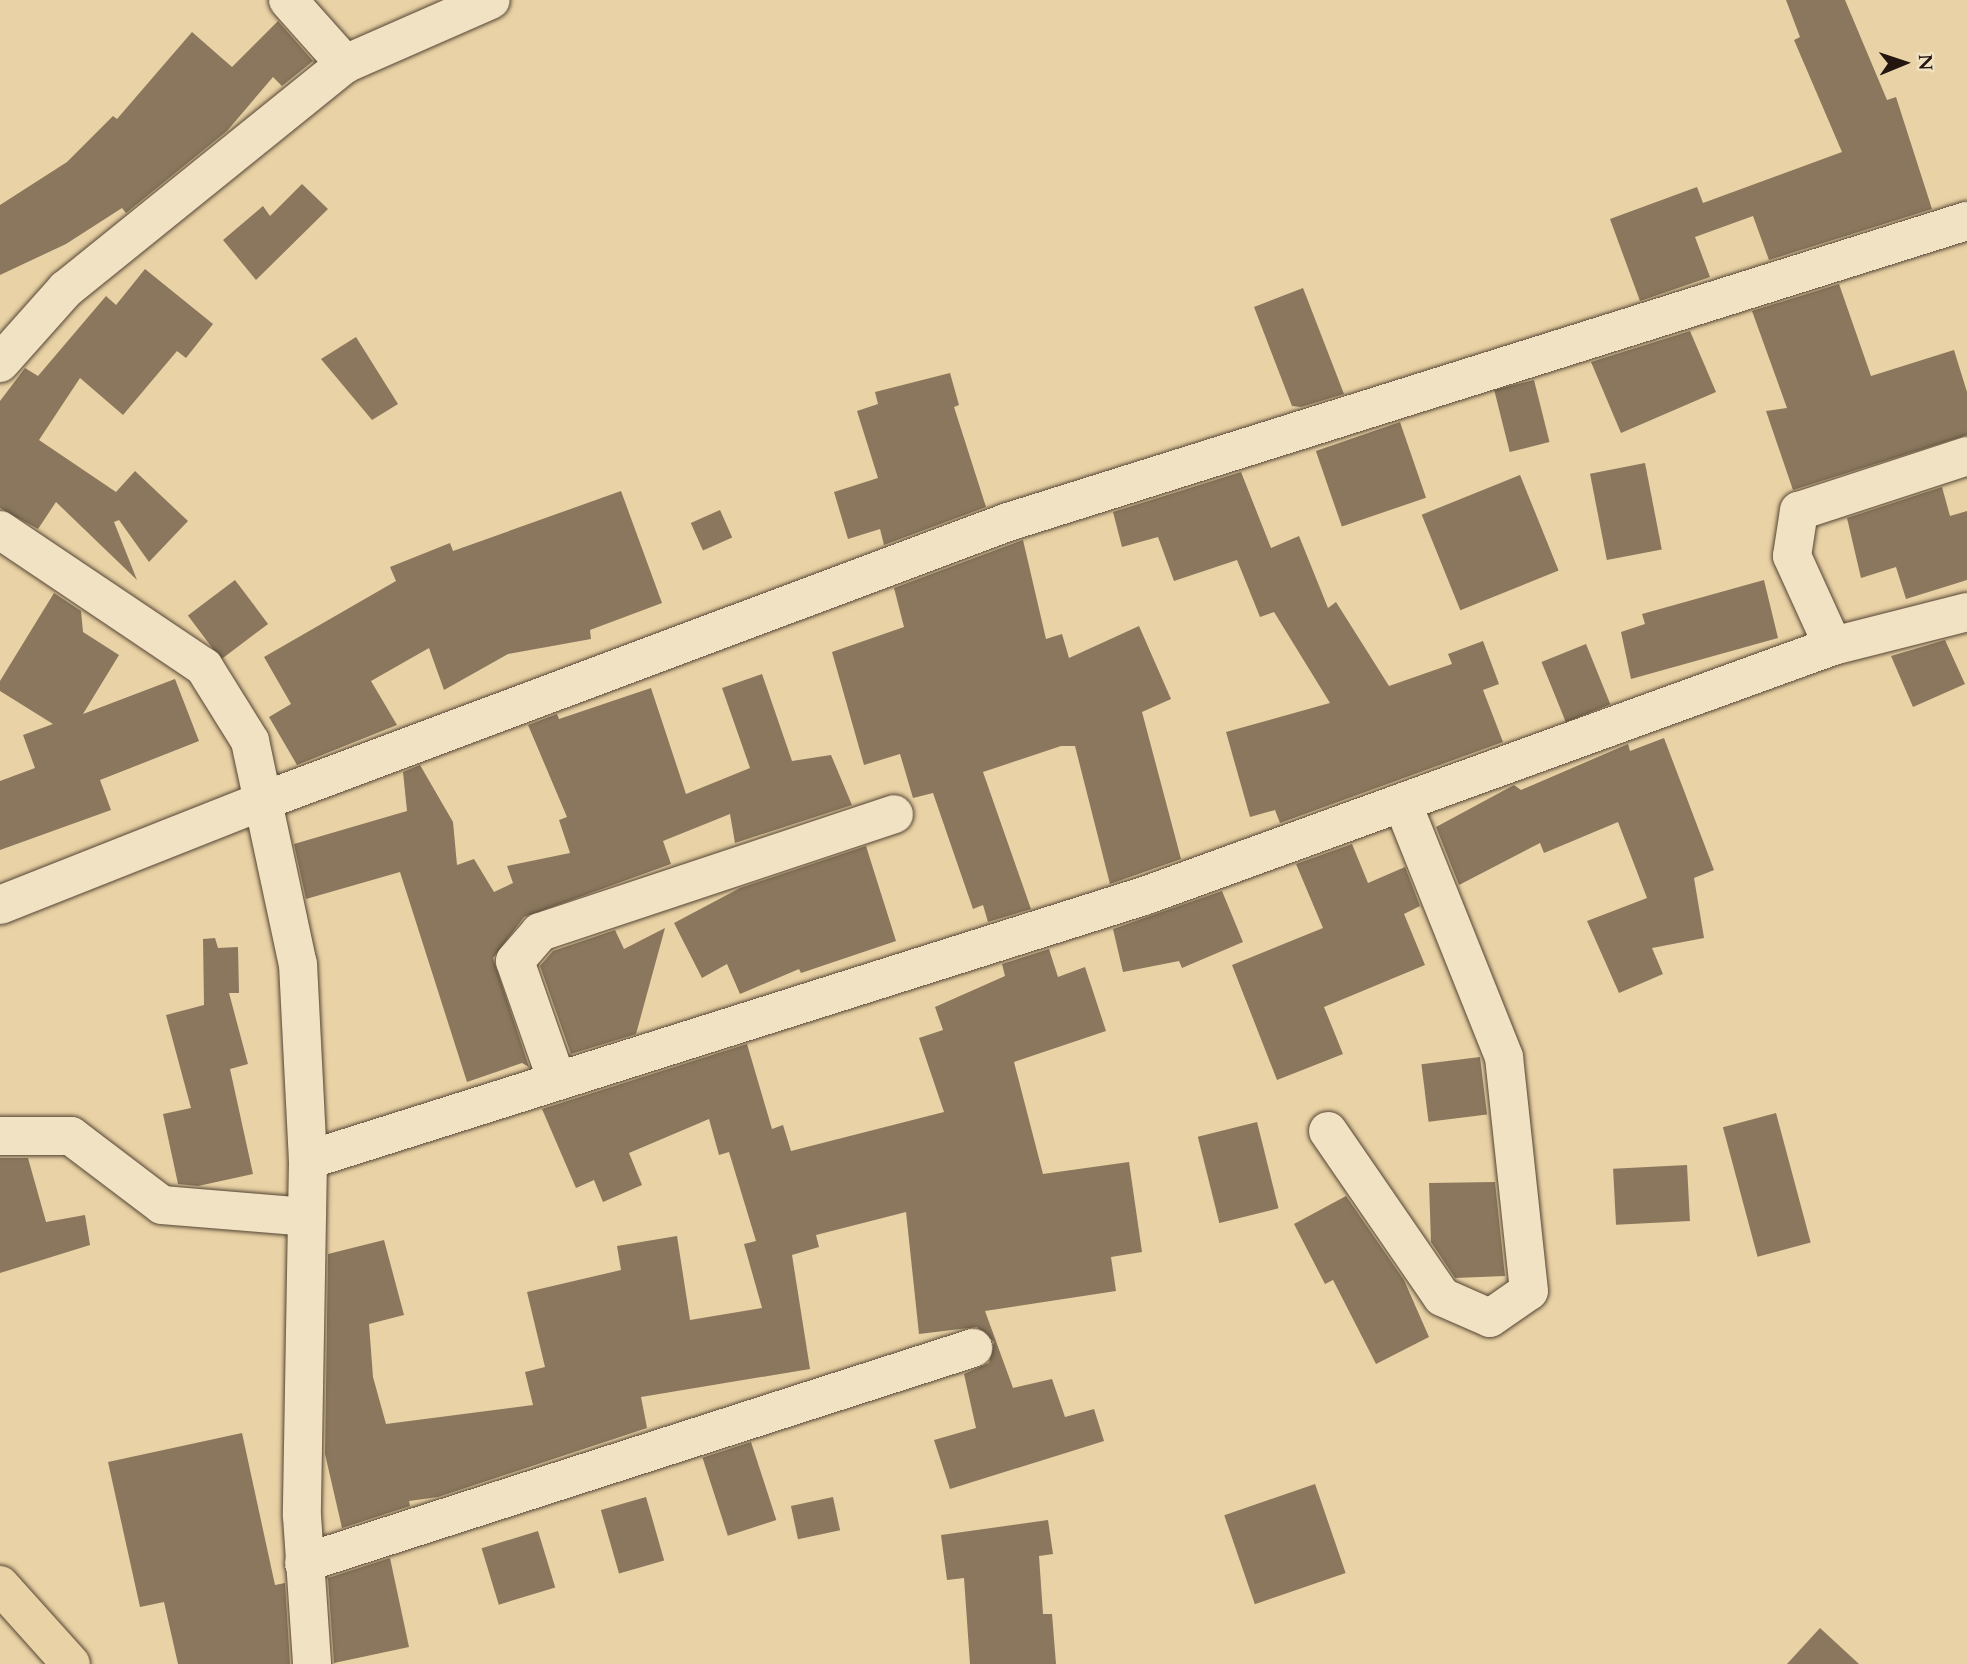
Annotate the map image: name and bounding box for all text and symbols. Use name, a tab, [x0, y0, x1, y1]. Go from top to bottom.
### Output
north arrow	[1869, 28, 1939, 98]
text: N	[1912, 54, 1938, 71]

